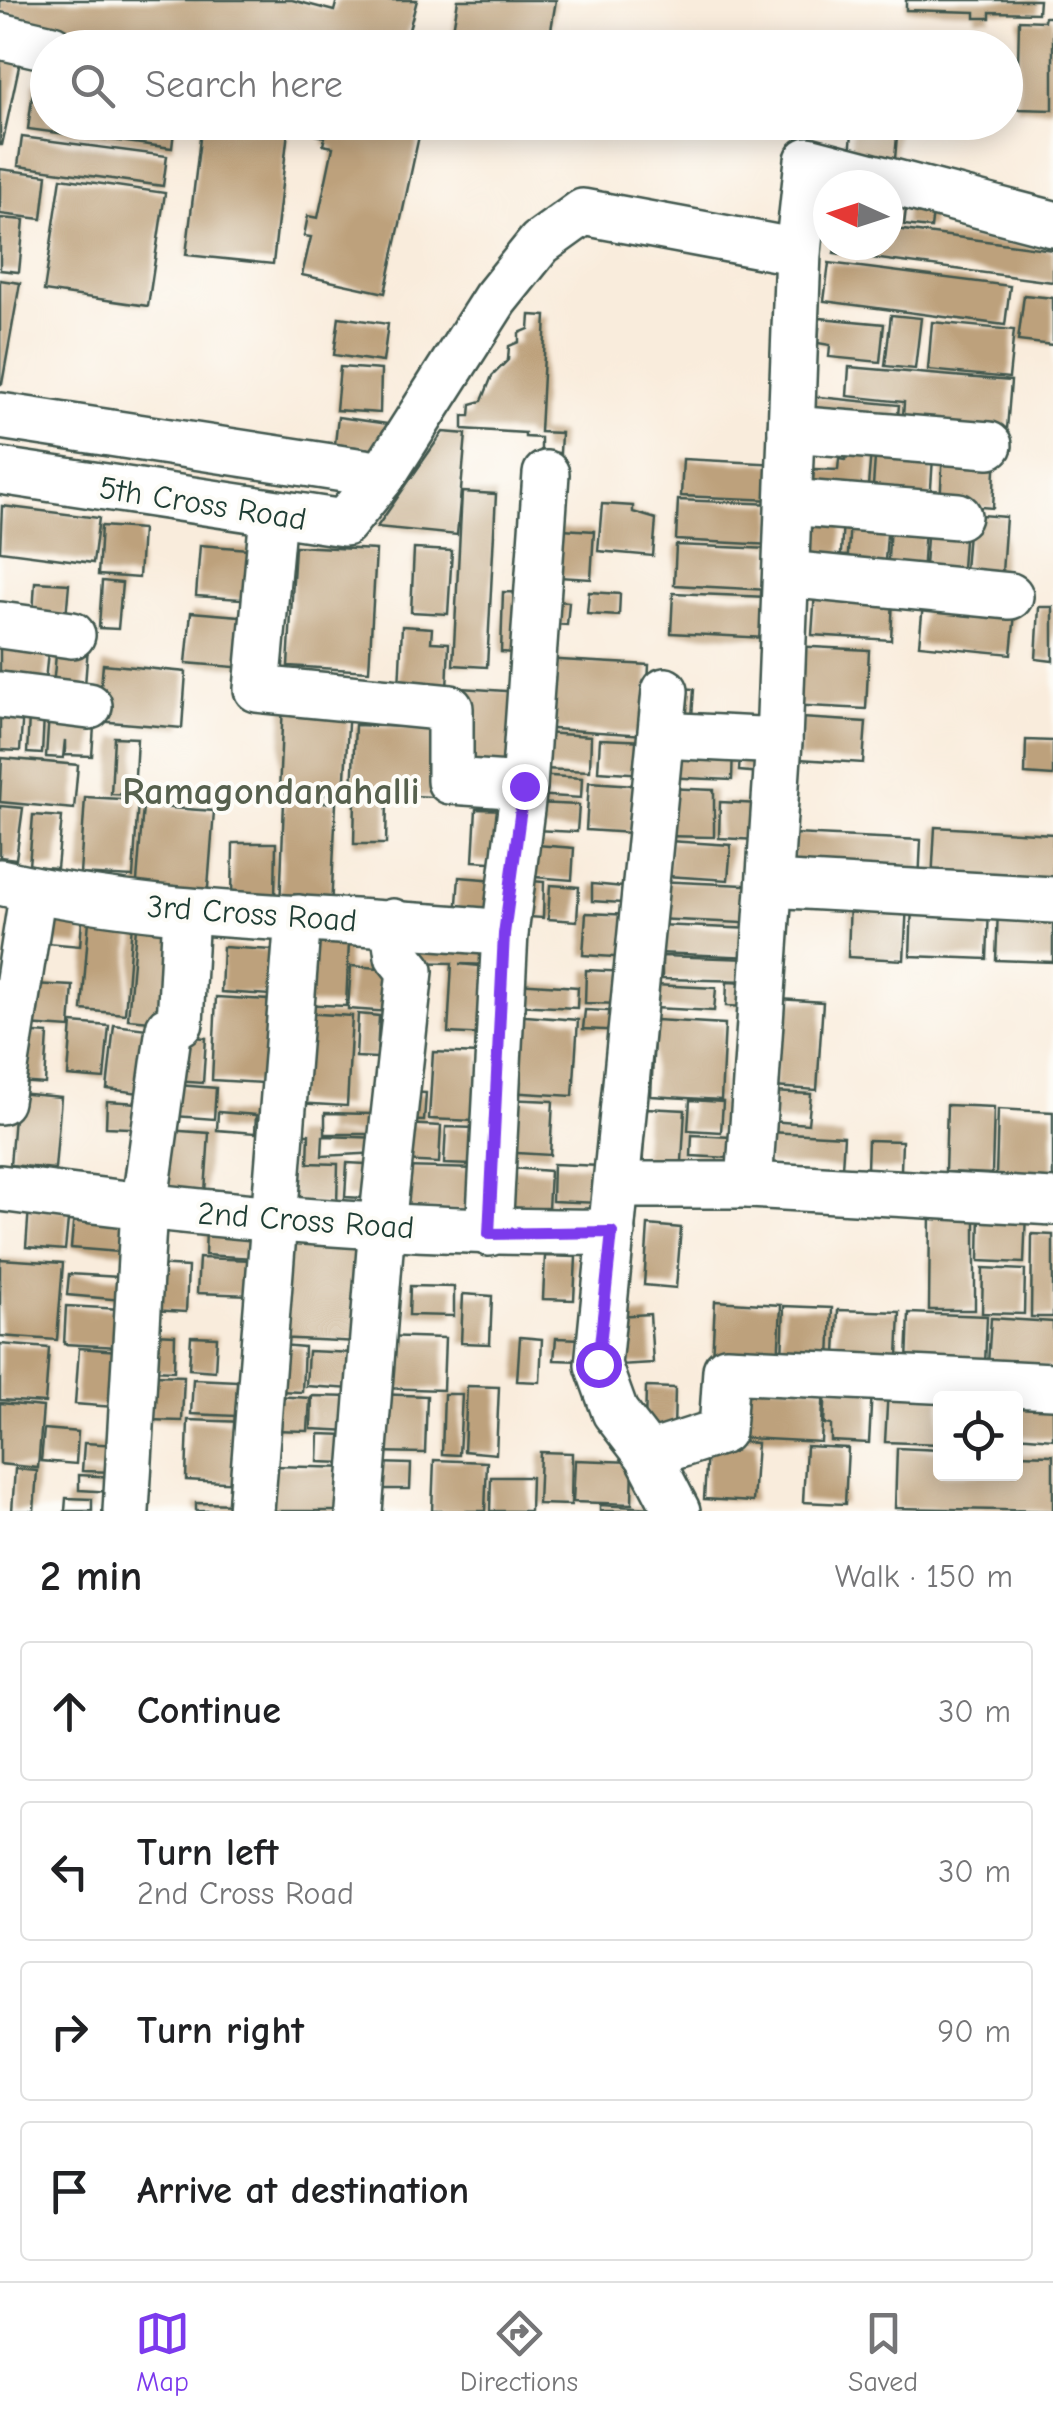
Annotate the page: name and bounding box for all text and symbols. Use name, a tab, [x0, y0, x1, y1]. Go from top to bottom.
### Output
search box	[30, 30, 1023, 140]
icon: search	[65, 58, 120, 113]
text: Search here	[145, 63, 343, 107]
north arrow	[813, 170, 903, 260]
street label: 5th Cross Road	[97, 469, 309, 538]
route end	[502, 764, 548, 810]
district label: Ramagondanahalli	[122, 770, 420, 814]
street label: 3rd Cross Road	[146, 888, 358, 939]
street label: 2nd Cross Road	[196, 1194, 415, 1247]
route start	[576, 1342, 622, 1388]
map controls	[933, 1391, 1023, 1481]
button: locate	[933, 1391, 1023, 1481]
text: 2 min	[40, 1552, 142, 1601]
text: Walk · 150 m	[835, 1558, 1013, 1595]
icon: ahead	[42, 1684, 97, 1739]
text: Continue	[137, 1689, 281, 1733]
text: 30 m	[938, 1693, 1011, 1730]
text: Turn left	[137, 1831, 278, 1875]
icon: left	[42, 1844, 97, 1899]
text: 30 m	[938, 1853, 1011, 1890]
text: 2nd Cross Road	[137, 1875, 354, 1912]
icon: right	[42, 2004, 97, 2059]
text: Turn right	[137, 2009, 304, 2053]
text: 90 m	[937, 2013, 1011, 2050]
icon: arrive	[42, 2164, 97, 2219]
text: Arrive at destination	[137, 2169, 469, 2213]
tab: Map	[135, 2306, 190, 2398]
tab: Directions	[460, 2306, 578, 2398]
tab: Saved	[848, 2306, 918, 2398]

